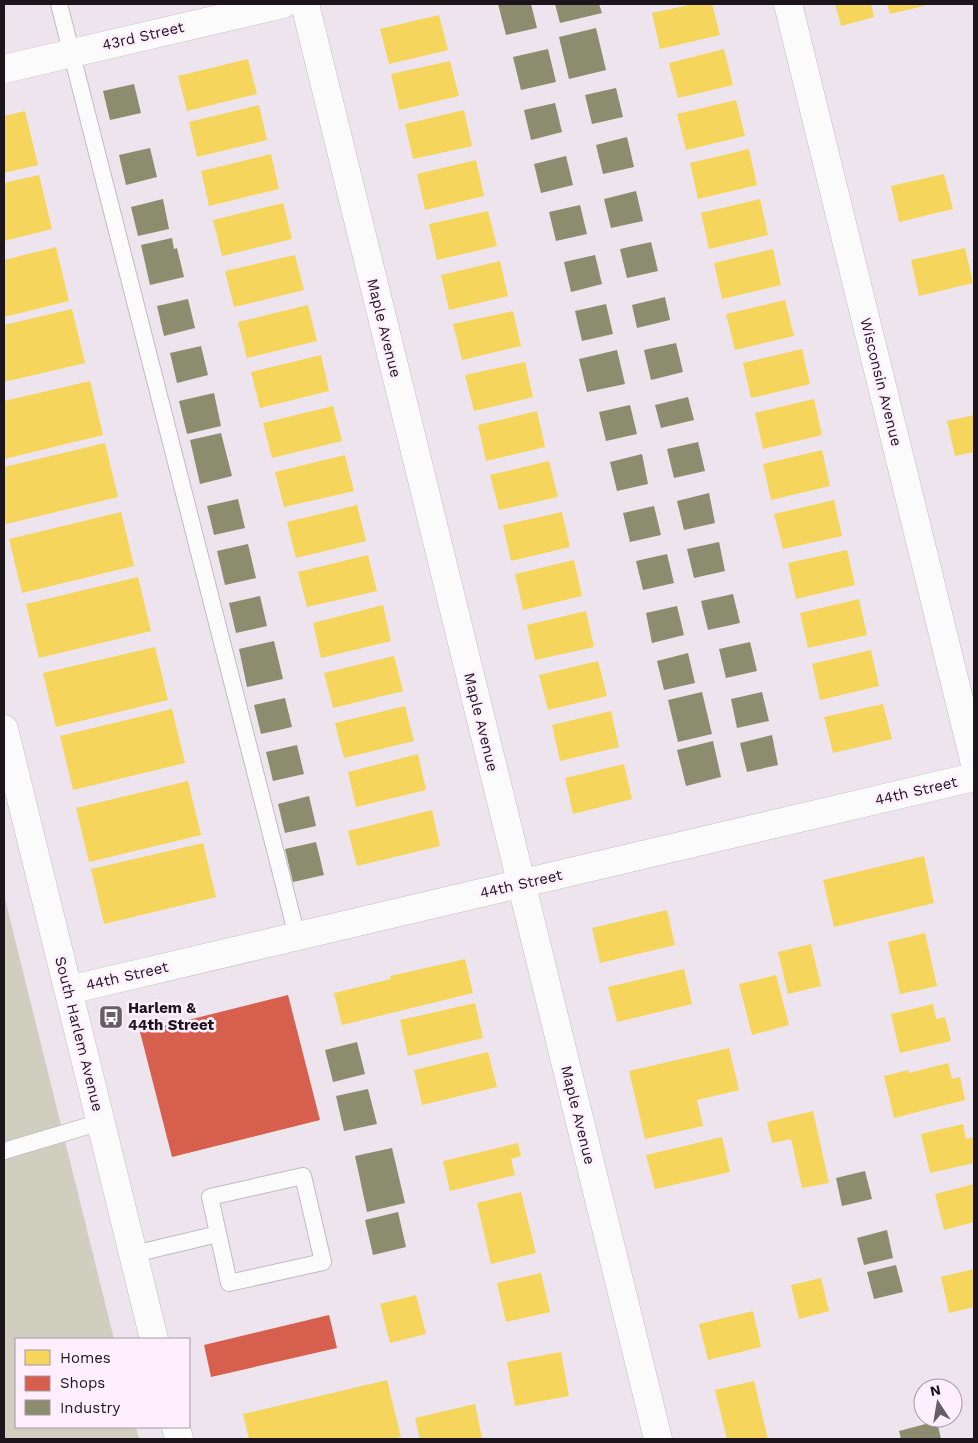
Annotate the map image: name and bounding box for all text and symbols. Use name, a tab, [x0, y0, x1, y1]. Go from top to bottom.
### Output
street label: 43rd Street	[100, 18, 186, 54]
street label: Maple Avenue	[363, 277, 405, 379]
street label: Wisconsin Avenue	[856, 316, 906, 448]
street label: Maple Avenue	[460, 671, 502, 773]
street label: 44th Street	[873, 773, 960, 809]
street label: 44th Street	[478, 866, 565, 902]
street label: South Harlem Avenue	[51, 955, 107, 1113]
street label: 44th Street	[84, 958, 171, 994]
place label: Harlem & 44th Street	[128, 999, 215, 1034]
bus stop icon: Harlem & 44th Street	[98, 1004, 124, 1030]
street label: Maple Avenue	[557, 1064, 599, 1166]
legend	[15, 1338, 190, 1428]
text: Homes	[60, 1349, 111, 1367]
text: Shops	[60, 1374, 105, 1392]
north arrow	[913, 1378, 963, 1428]
text: N	[929, 1381, 942, 1399]
text: Industry	[60, 1399, 121, 1417]

